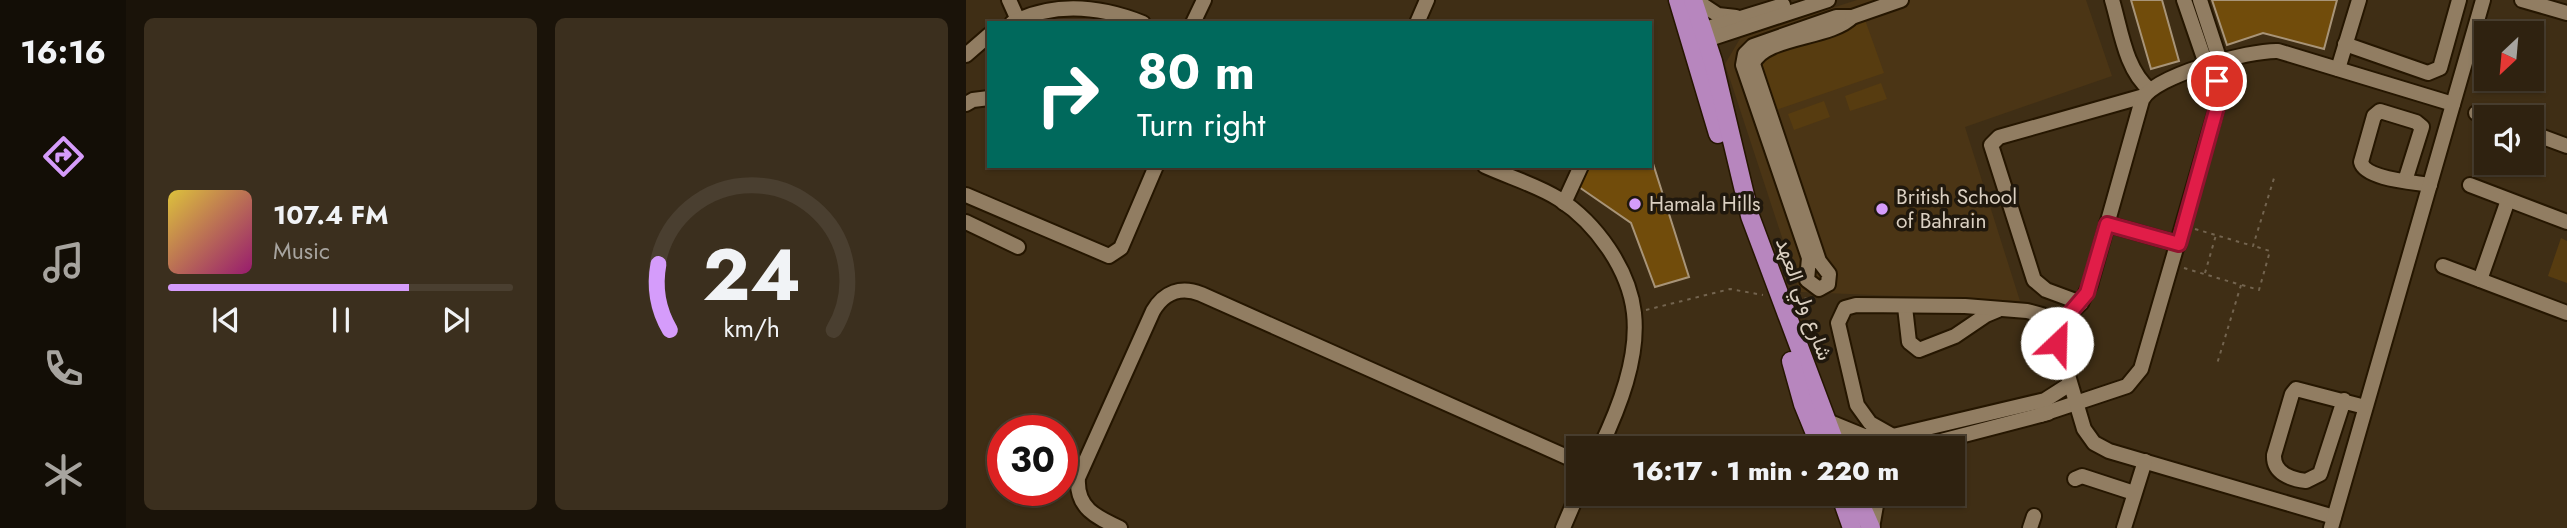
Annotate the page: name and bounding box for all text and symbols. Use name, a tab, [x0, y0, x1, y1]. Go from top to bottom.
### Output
north arrow	[2474, 21, 2544, 91]
map controls	[2474, 21, 2544, 175]
text: 16:16	[20, 29, 106, 75]
text: 80 m	[1137, 37, 1255, 107]
icon: right	[1022, 49, 1113, 140]
pin	[2187, 51, 2247, 111]
icon: arrive	[2198, 62, 2236, 100]
text: Turn right	[1137, 102, 1266, 148]
button: sound	[2474, 105, 2544, 175]
icon: directions	[39, 132, 88, 181]
place label: British School of Bahrain	[1896, 182, 2017, 236]
place label: Hamala Hills	[1649, 189, 1760, 219]
text: 107.4 FM	[273, 196, 388, 234]
marker: Hamala Hills	[1627, 196, 1643, 212]
marker: British School of Bahrain	[1874, 201, 1890, 217]
text: 24	[702, 222, 801, 327]
text: Music	[273, 234, 330, 268]
street label: شارع ولي العهد	[1766, 234, 1840, 365]
icon: music	[39, 238, 88, 287]
icon: previous	[207, 301, 245, 339]
icon: pause	[322, 301, 360, 339]
icon: next	[437, 301, 475, 339]
position arrow	[2020, 306, 2094, 380]
text: km/h	[723, 310, 780, 346]
icon: phone	[39, 344, 88, 393]
speed limit sign: 30	[987, 415, 1078, 506]
icon: climate	[39, 450, 88, 499]
text: 16:17 · 1 min · 220 m	[1632, 452, 1899, 490]

